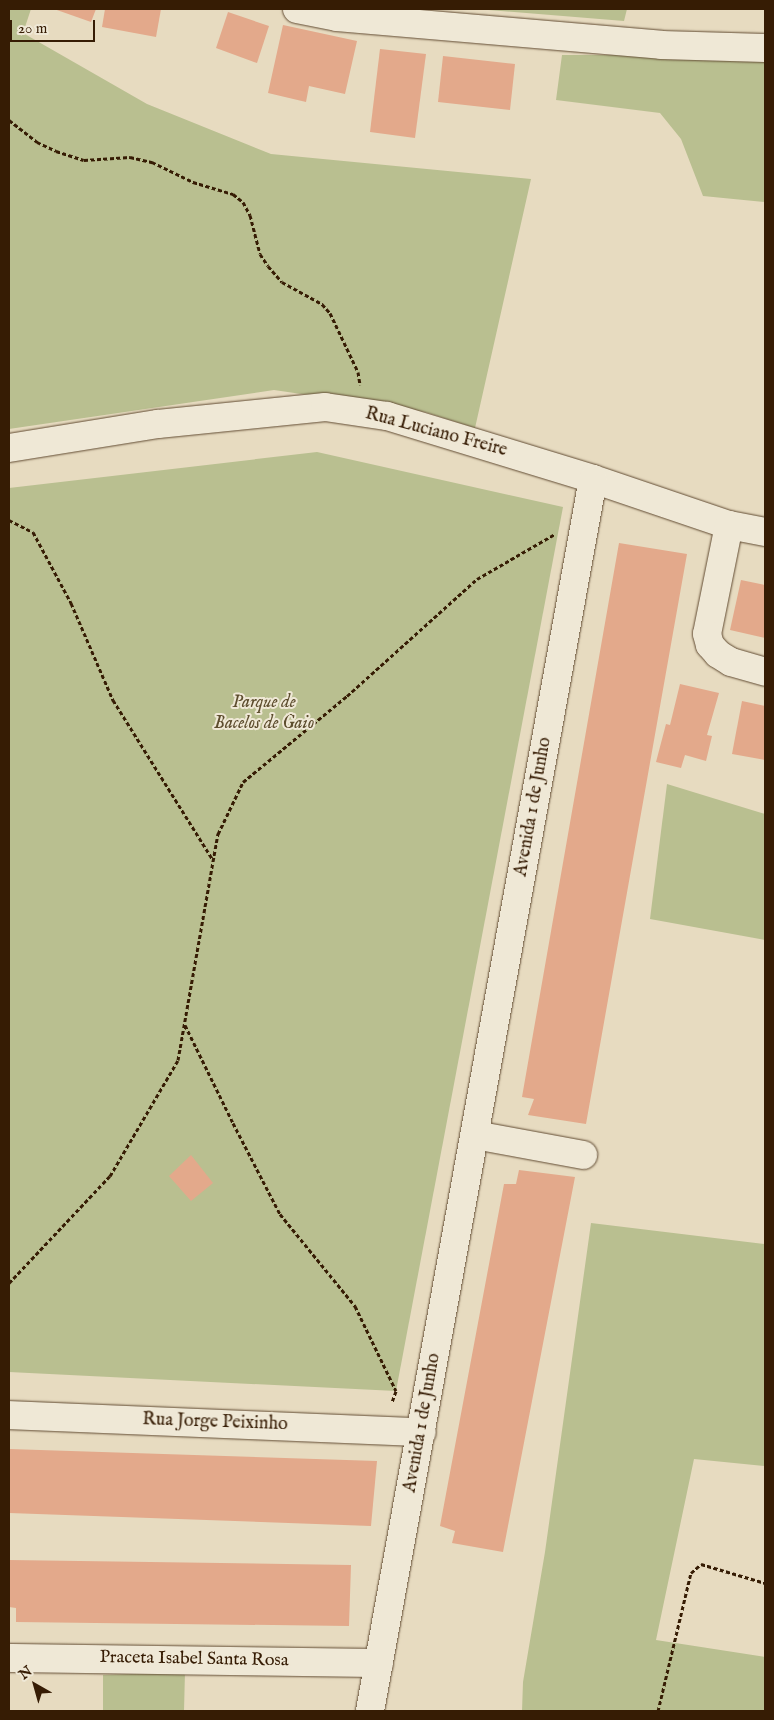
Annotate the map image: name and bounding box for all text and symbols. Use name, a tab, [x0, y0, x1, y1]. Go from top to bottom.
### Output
scale bar	[12, 10, 98, 42]
text: 20 m	[18, 19, 47, 38]
street label: Rua Luciano Freire	[363, 404, 509, 462]
park label: Parque de Bacelos de Gaio	[214, 693, 314, 736]
street label: Avenida 1 de Junho	[511, 736, 557, 878]
street label: Avenida 1 de Junho	[400, 1352, 446, 1494]
street label: Rua Jorge Peixinho	[142, 1410, 288, 1436]
street label: Praceta Isabel Santa Rosa	[99, 1648, 289, 1672]
north arrow	[10, 1660, 60, 1710]
text: N	[15, 1662, 36, 1684]

